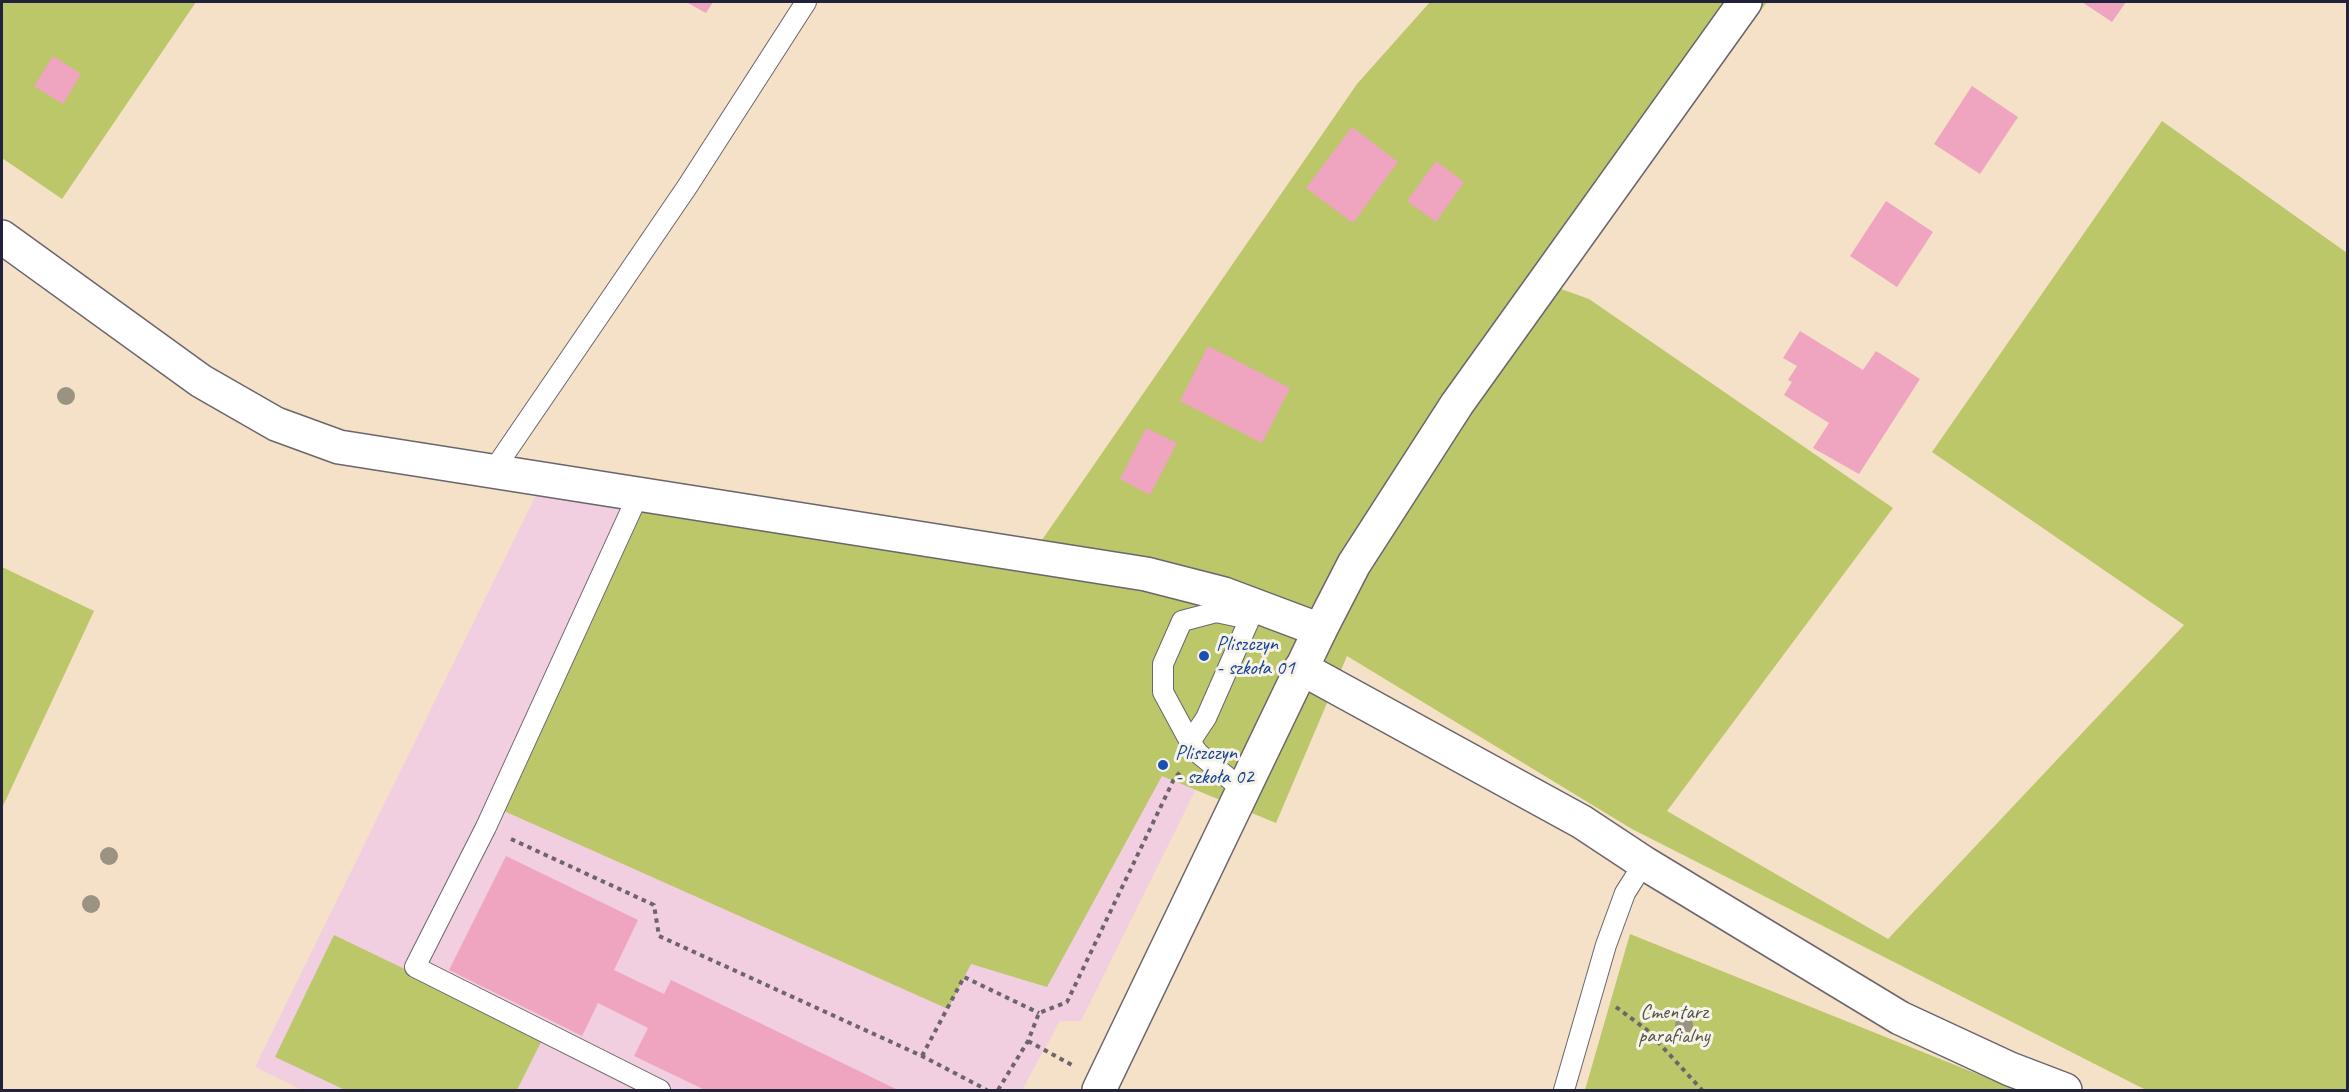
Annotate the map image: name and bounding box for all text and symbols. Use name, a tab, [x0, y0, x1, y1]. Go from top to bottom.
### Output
place label: Pliszczyn - szkoła 01	[1216, 631, 1295, 681]
marker: Pliszczyn - szkoła 01	[1197, 649, 1211, 663]
place label: Pliszczyn - szkoła 02	[1175, 740, 1254, 790]
marker: Pliszczyn - szkoła 02	[1156, 758, 1170, 772]
park label: Cmentarz parafialny	[1638, 999, 1710, 1049]

